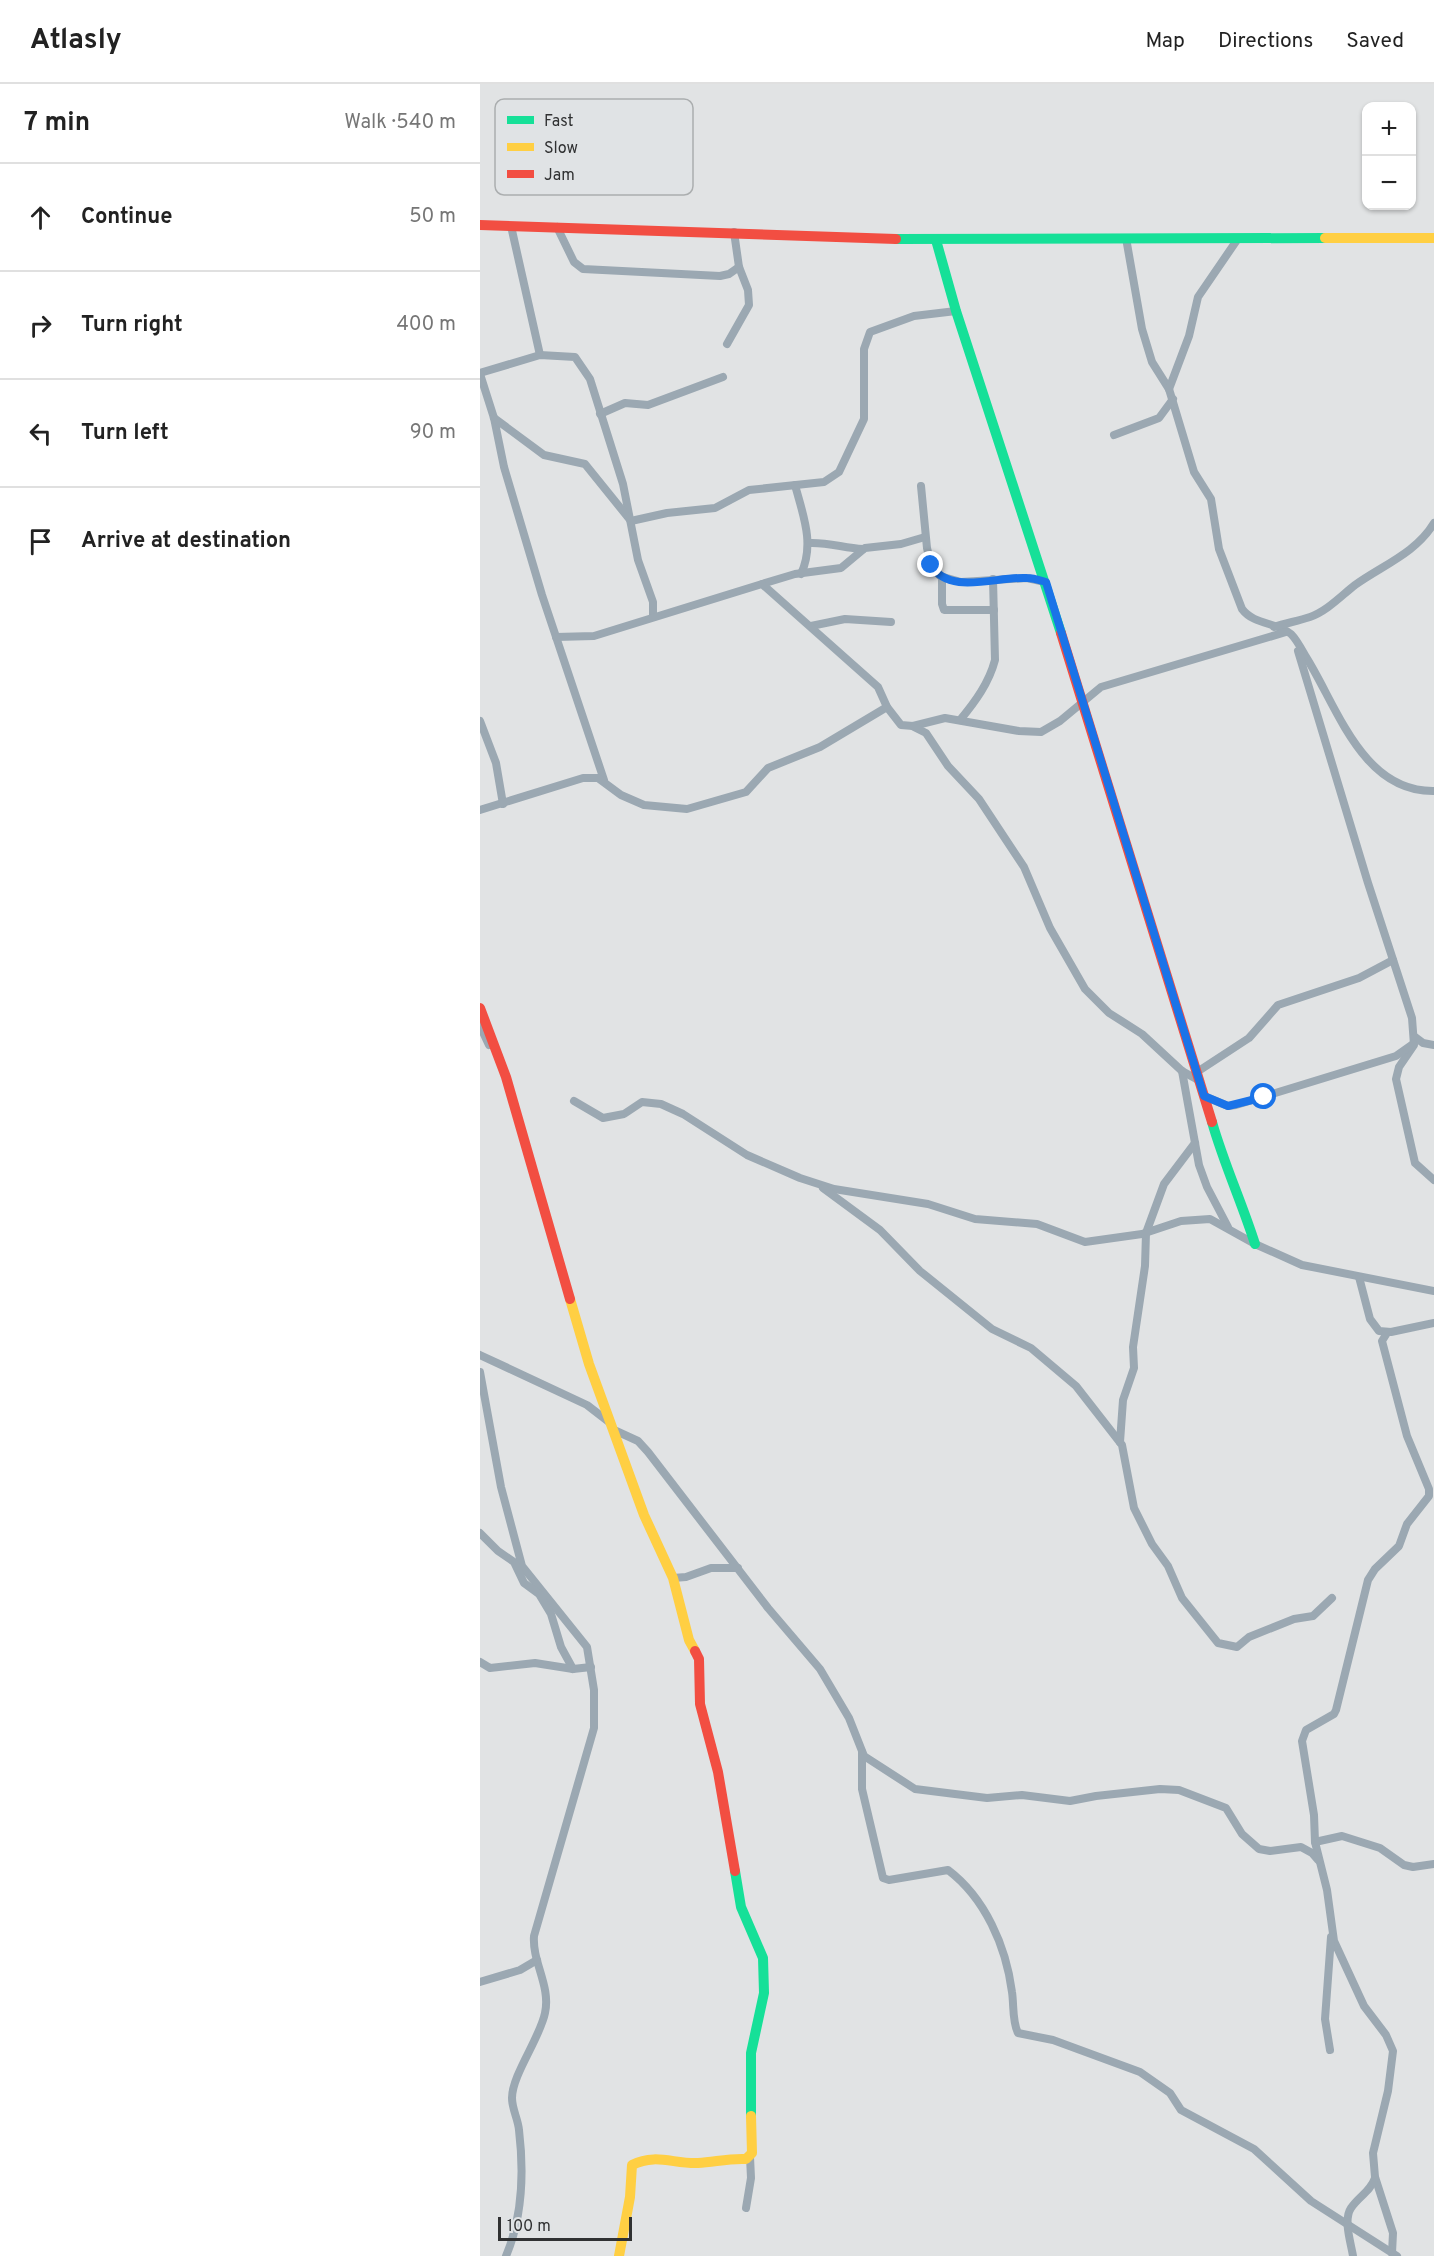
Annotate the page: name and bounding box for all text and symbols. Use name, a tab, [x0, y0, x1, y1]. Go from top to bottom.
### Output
text: Atlasly	[30, 23, 122, 59]
text: Map	[1145, 28, 1185, 55]
text: Directions	[1218, 28, 1313, 55]
text: Saved	[1346, 28, 1404, 55]
legend	[495, 99, 693, 195]
map controls	[1362, 102, 1416, 210]
button: +	[1362, 102, 1416, 156]
text: 7 min	[24, 107, 90, 140]
text: Walk · 540 m	[344, 110, 456, 136]
text: Fast	[544, 112, 574, 132]
text: Slow	[544, 139, 578, 159]
button: −	[1362, 156, 1416, 210]
text: Jam	[544, 166, 575, 186]
icon: ahead	[24, 201, 57, 234]
text: Continue	[81, 204, 172, 231]
text: 50 m	[409, 204, 456, 230]
icon: right	[24, 309, 57, 342]
text: Turn right	[81, 312, 183, 339]
text: 400 m	[396, 312, 456, 338]
icon: left	[24, 417, 57, 450]
text: Turn left	[81, 420, 169, 447]
text: 90 m	[410, 420, 456, 446]
icon: arrive	[24, 525, 57, 558]
text: Arrive at destination	[81, 528, 291, 555]
route end	[917, 551, 943, 577]
route start	[1250, 1083, 1276, 1109]
scale bar	[498, 2214, 632, 2242]
text: 100 m	[507, 2217, 551, 2237]

